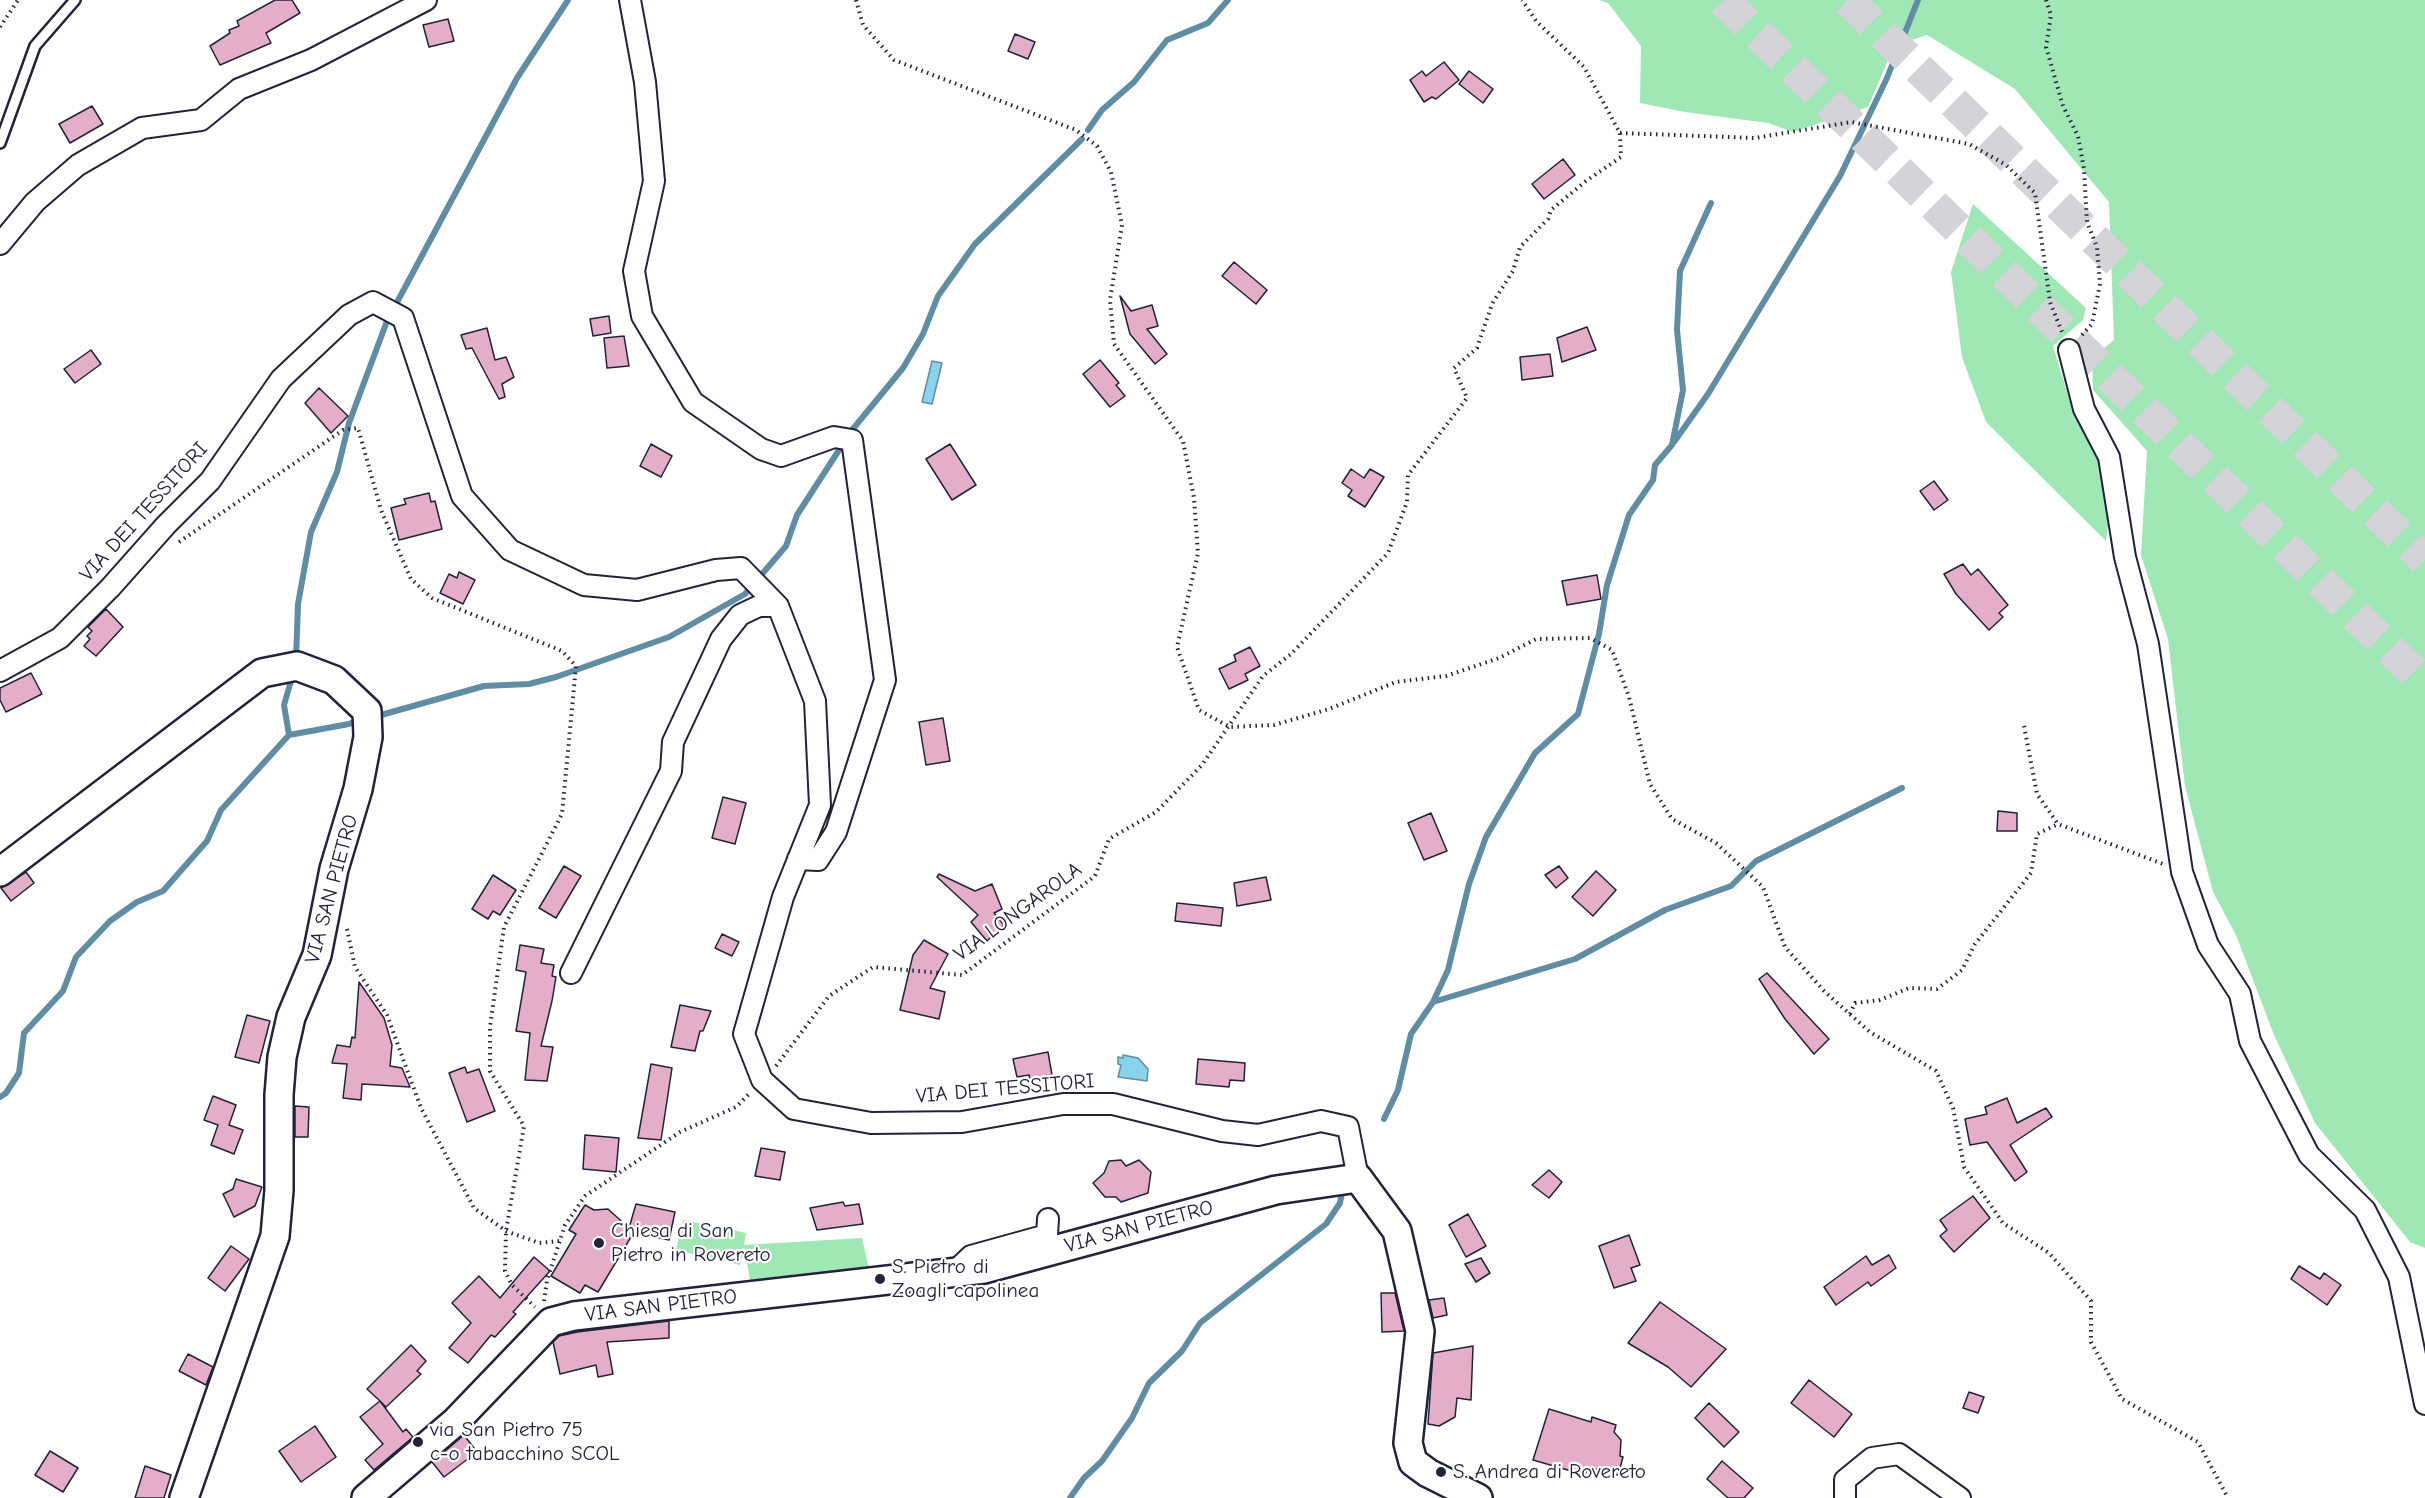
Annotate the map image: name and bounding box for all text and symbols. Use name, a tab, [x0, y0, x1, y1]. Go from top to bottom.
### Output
street label: VIA DEI TESSITORI	[75, 437, 213, 587]
street label: VIA SAN PIETRO	[300, 812, 364, 966]
street label: VIA LONGAROLA	[949, 857, 1087, 967]
street label: VIA DEI TESSITORI	[915, 1069, 1095, 1109]
street label: VIA SAN PIETRO	[1062, 1195, 1216, 1259]
place label: Chiesa di San Pietro in Rovereto	[611, 1218, 771, 1268]
marker: Chiesa di San Pietro in Rovereto	[592, 1236, 606, 1250]
place label: S. Pietro di Zoagli capolinea	[892, 1254, 1039, 1304]
marker: S. Pietro di Zoagli capolinea	[873, 1272, 887, 1286]
street label: VIA SAN PIETRO	[584, 1284, 738, 1328]
place label: via San Pietro 75 c-o tabacchino SCOL	[430, 1417, 619, 1467]
marker: via San Pietro 75 c-o tabacchino SCOL	[411, 1435, 425, 1449]
place label: S. Andrea di Rovereto	[1453, 1459, 1646, 1485]
marker: S. Andrea di Rovereto	[1434, 1465, 1448, 1479]

